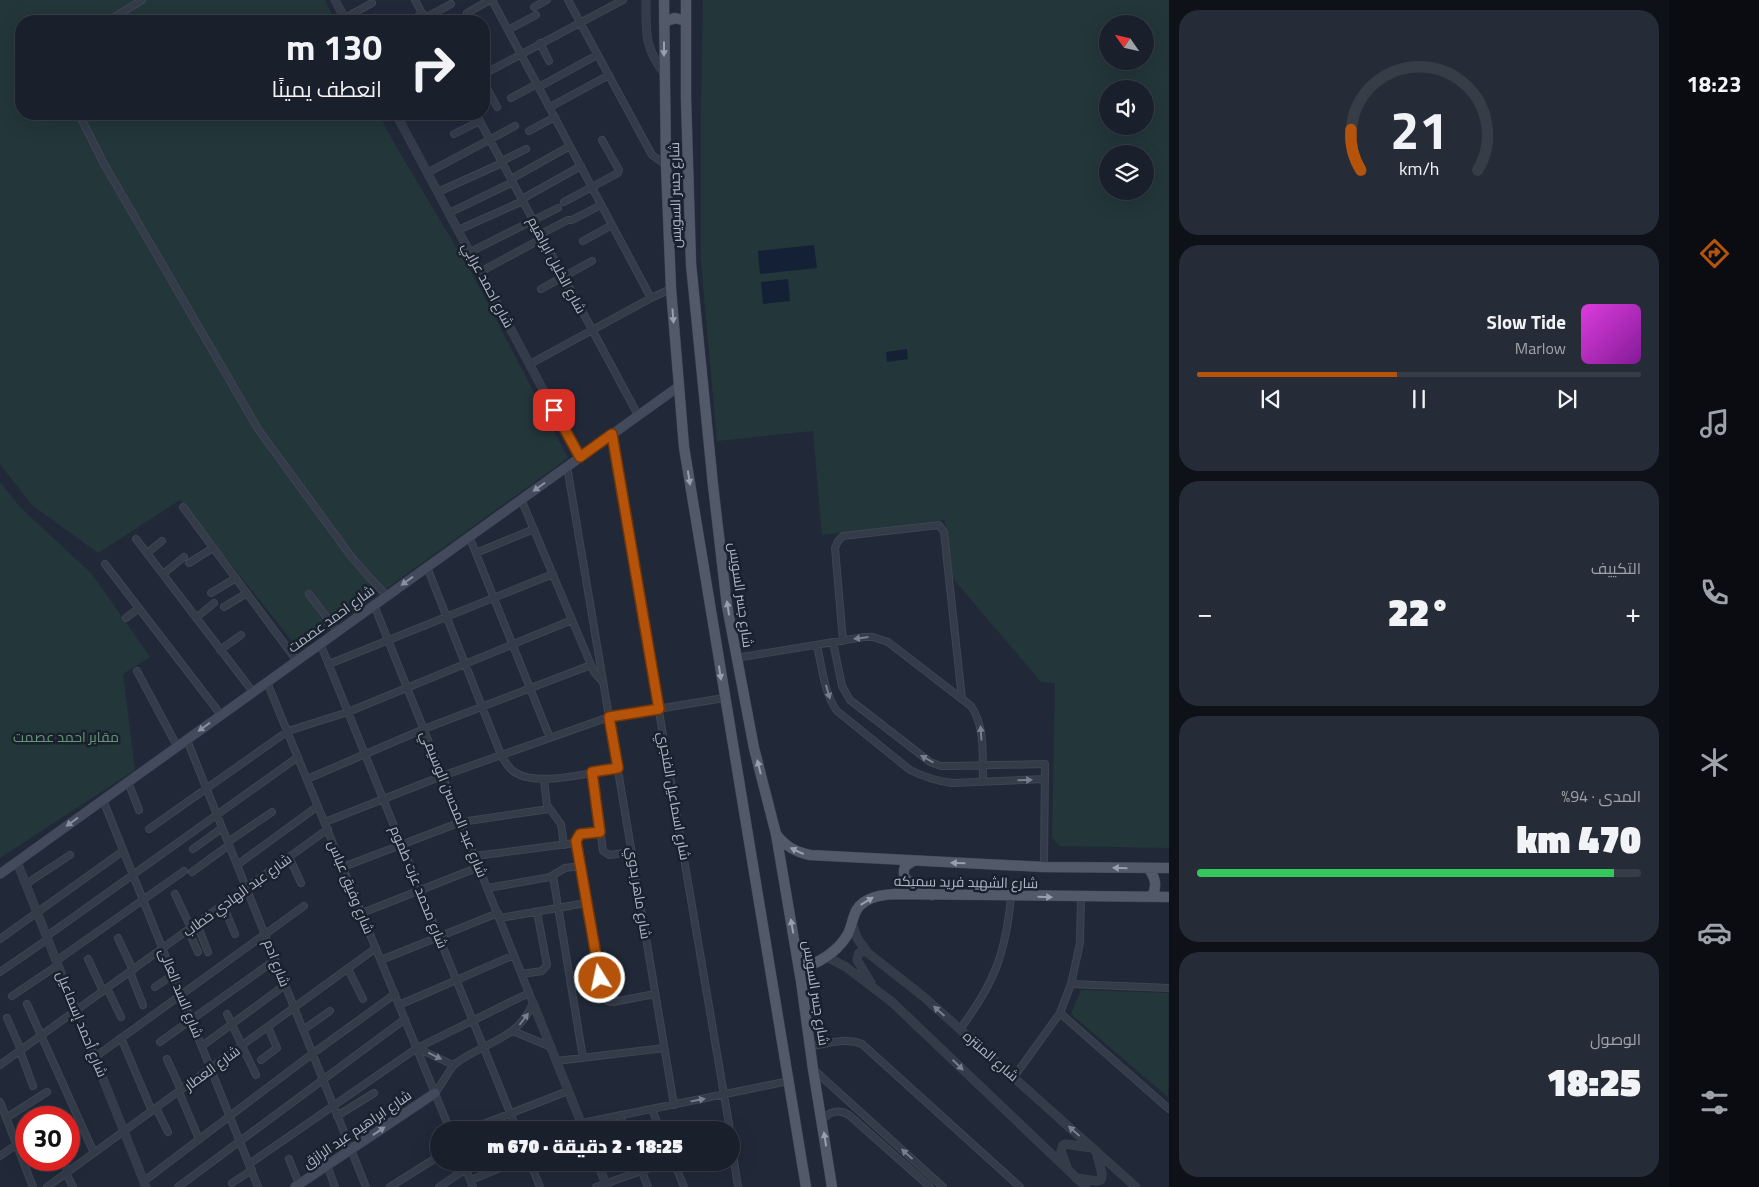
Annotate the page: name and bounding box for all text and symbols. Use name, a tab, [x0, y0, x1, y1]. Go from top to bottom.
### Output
north arrow	[1099, 15, 1154, 70]
map controls	[1099, 15, 1154, 200]
text: 130 m	[286, 20, 382, 74]
icon: right	[400, 35, 465, 100]
one-way arrow	[660, 41, 668, 57]
text: 18:23	[1687, 67, 1741, 101]
text: انعطف يمينًا	[272, 72, 382, 106]
button: sound	[1099, 80, 1154, 135]
text: 21	[1390, 90, 1448, 169]
street label: شارع جسر السويس	[663, 142, 686, 248]
button: layers	[1099, 145, 1154, 200]
text: km/h	[1399, 155, 1439, 182]
street label: شارع الخليل ابراهيم	[523, 212, 592, 317]
icon: directions	[1697, 236, 1732, 271]
street label: شارع احمد عرابي	[455, 238, 520, 332]
text: Slow Tide	[1487, 307, 1566, 336]
one-way arrow	[669, 308, 677, 324]
text: Marlow	[1515, 336, 1566, 360]
icon: previous	[1257, 385, 1285, 413]
icon: pause	[1405, 385, 1433, 413]
icon: next	[1553, 385, 1581, 413]
pin	[533, 389, 575, 431]
icon: arrive	[540, 396, 568, 424]
icon: music	[1697, 406, 1732, 441]
one-way arrow	[685, 470, 693, 486]
one-way arrow	[533, 481, 546, 492]
street label: شارع جسر السويس	[724, 541, 759, 649]
text: التكييف	[1591, 556, 1641, 580]
icon: phone	[1697, 575, 1732, 610]
one-way arrow	[401, 576, 414, 587]
street label: شارع احمد عصمت	[283, 580, 378, 657]
text: 22°	[1388, 583, 1450, 641]
text: −	[1197, 591, 1213, 634]
text: +	[1625, 591, 1641, 634]
one-way arrow	[723, 600, 731, 616]
one-way arrow	[852, 634, 868, 642]
one-way arrow	[717, 665, 725, 681]
one-way arrow	[825, 685, 833, 700]
one-way arrow	[198, 722, 211, 733]
one-way arrow	[977, 724, 985, 740]
park label: مقابر احمد عصمت	[13, 726, 119, 747]
street label: شارع عبد المحسن الوسيمي	[414, 727, 494, 881]
street label: شارع اسماعيل الفنجري	[651, 730, 696, 862]
icon: climate	[1697, 745, 1732, 780]
one-way arrow	[921, 755, 934, 764]
one-way arrow	[755, 760, 763, 775]
one-way arrow	[1017, 775, 1033, 783]
text: المدى · 94%	[1561, 784, 1641, 808]
text: 470 km	[1516, 810, 1641, 868]
one-way arrow	[65, 817, 79, 827]
street label: شارع محمد عزت طموم	[385, 822, 454, 951]
street label: شارع وفيق عباس	[323, 837, 380, 937]
street label: شارع ماهر بدوي	[620, 845, 657, 941]
one-way arrow	[789, 846, 804, 855]
street label: شارع عبد الهادي خطاب	[178, 848, 297, 943]
one-way arrow	[950, 859, 966, 867]
one-way arrow	[1112, 864, 1128, 872]
street label: شارع الشهيد فريد سميكه	[894, 870, 1038, 893]
one-way arrow	[1037, 893, 1053, 901]
one-way arrow	[860, 897, 873, 906]
icon: car	[1697, 915, 1732, 950]
one-way arrow	[787, 918, 795, 934]
street label: شارع ادم	[259, 936, 296, 990]
street label: شارع جسر السويس	[798, 939, 835, 1047]
street label: شارع السد العالى	[154, 945, 209, 1041]
position arrow	[573, 951, 625, 1003]
street label: شارع أحمد إسماعيل	[52, 968, 113, 1080]
one-way arrow	[934, 1005, 946, 1017]
one-way arrow	[519, 1012, 529, 1026]
street label: شارع المنتزه	[959, 1025, 1024, 1086]
text: الوصول	[1590, 1027, 1641, 1051]
street label: شارع العطار	[178, 1040, 244, 1096]
one-way arrow	[428, 1053, 442, 1061]
text: 18:25	[1546, 1053, 1641, 1111]
one-way arrow	[952, 1059, 964, 1071]
street label: شارع ابراهيم عبد الرازق	[298, 1084, 415, 1173]
icon: filters	[1697, 1085, 1732, 1120]
one-way arrow	[690, 1095, 706, 1103]
speed limit sign: 30	[15, 1106, 80, 1171]
one-way arrow	[1068, 1125, 1080, 1137]
one-way arrow	[372, 1126, 385, 1136]
one-way arrow	[821, 1130, 829, 1146]
text: 18:25 · 2 دقيقة · 670 m	[487, 1131, 683, 1160]
one-way arrow	[901, 1148, 913, 1160]

